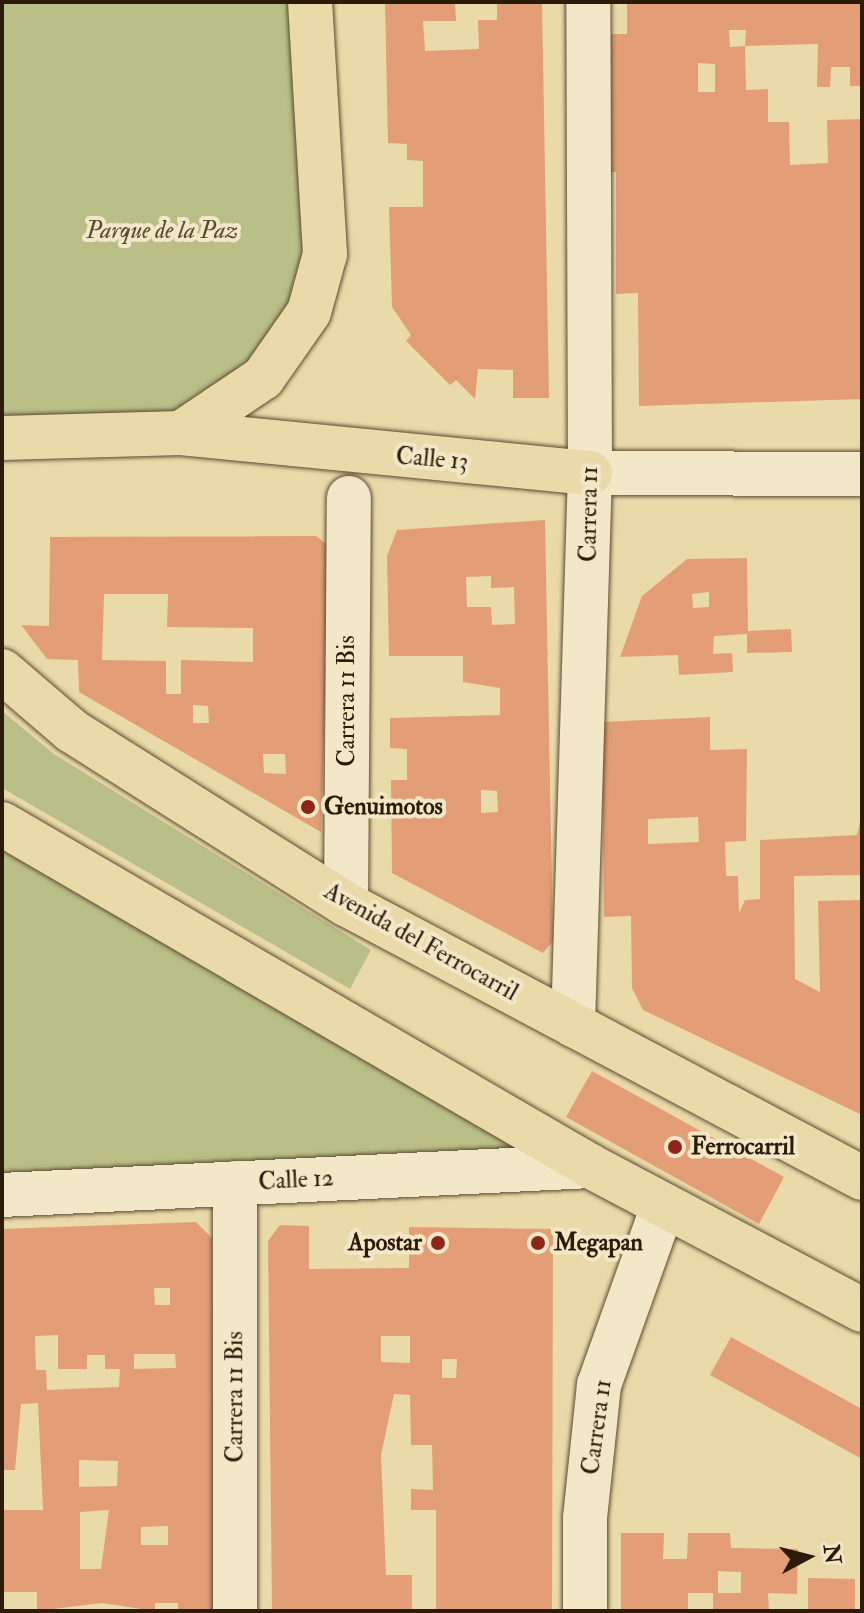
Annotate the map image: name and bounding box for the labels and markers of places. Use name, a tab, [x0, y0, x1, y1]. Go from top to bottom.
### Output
place label: Genuimotos	[324, 793, 443, 821]
marker: Genuimotos	[299, 798, 317, 816]
place label: Ferrocarril	[691, 1133, 795, 1161]
marker: Ferrocarril	[666, 1138, 684, 1156]
place label: Apostar	[348, 1229, 422, 1257]
place label: Megapan	[554, 1229, 643, 1257]
marker: Apostar	[429, 1234, 447, 1252]
marker: Megapan	[529, 1234, 547, 1252]

